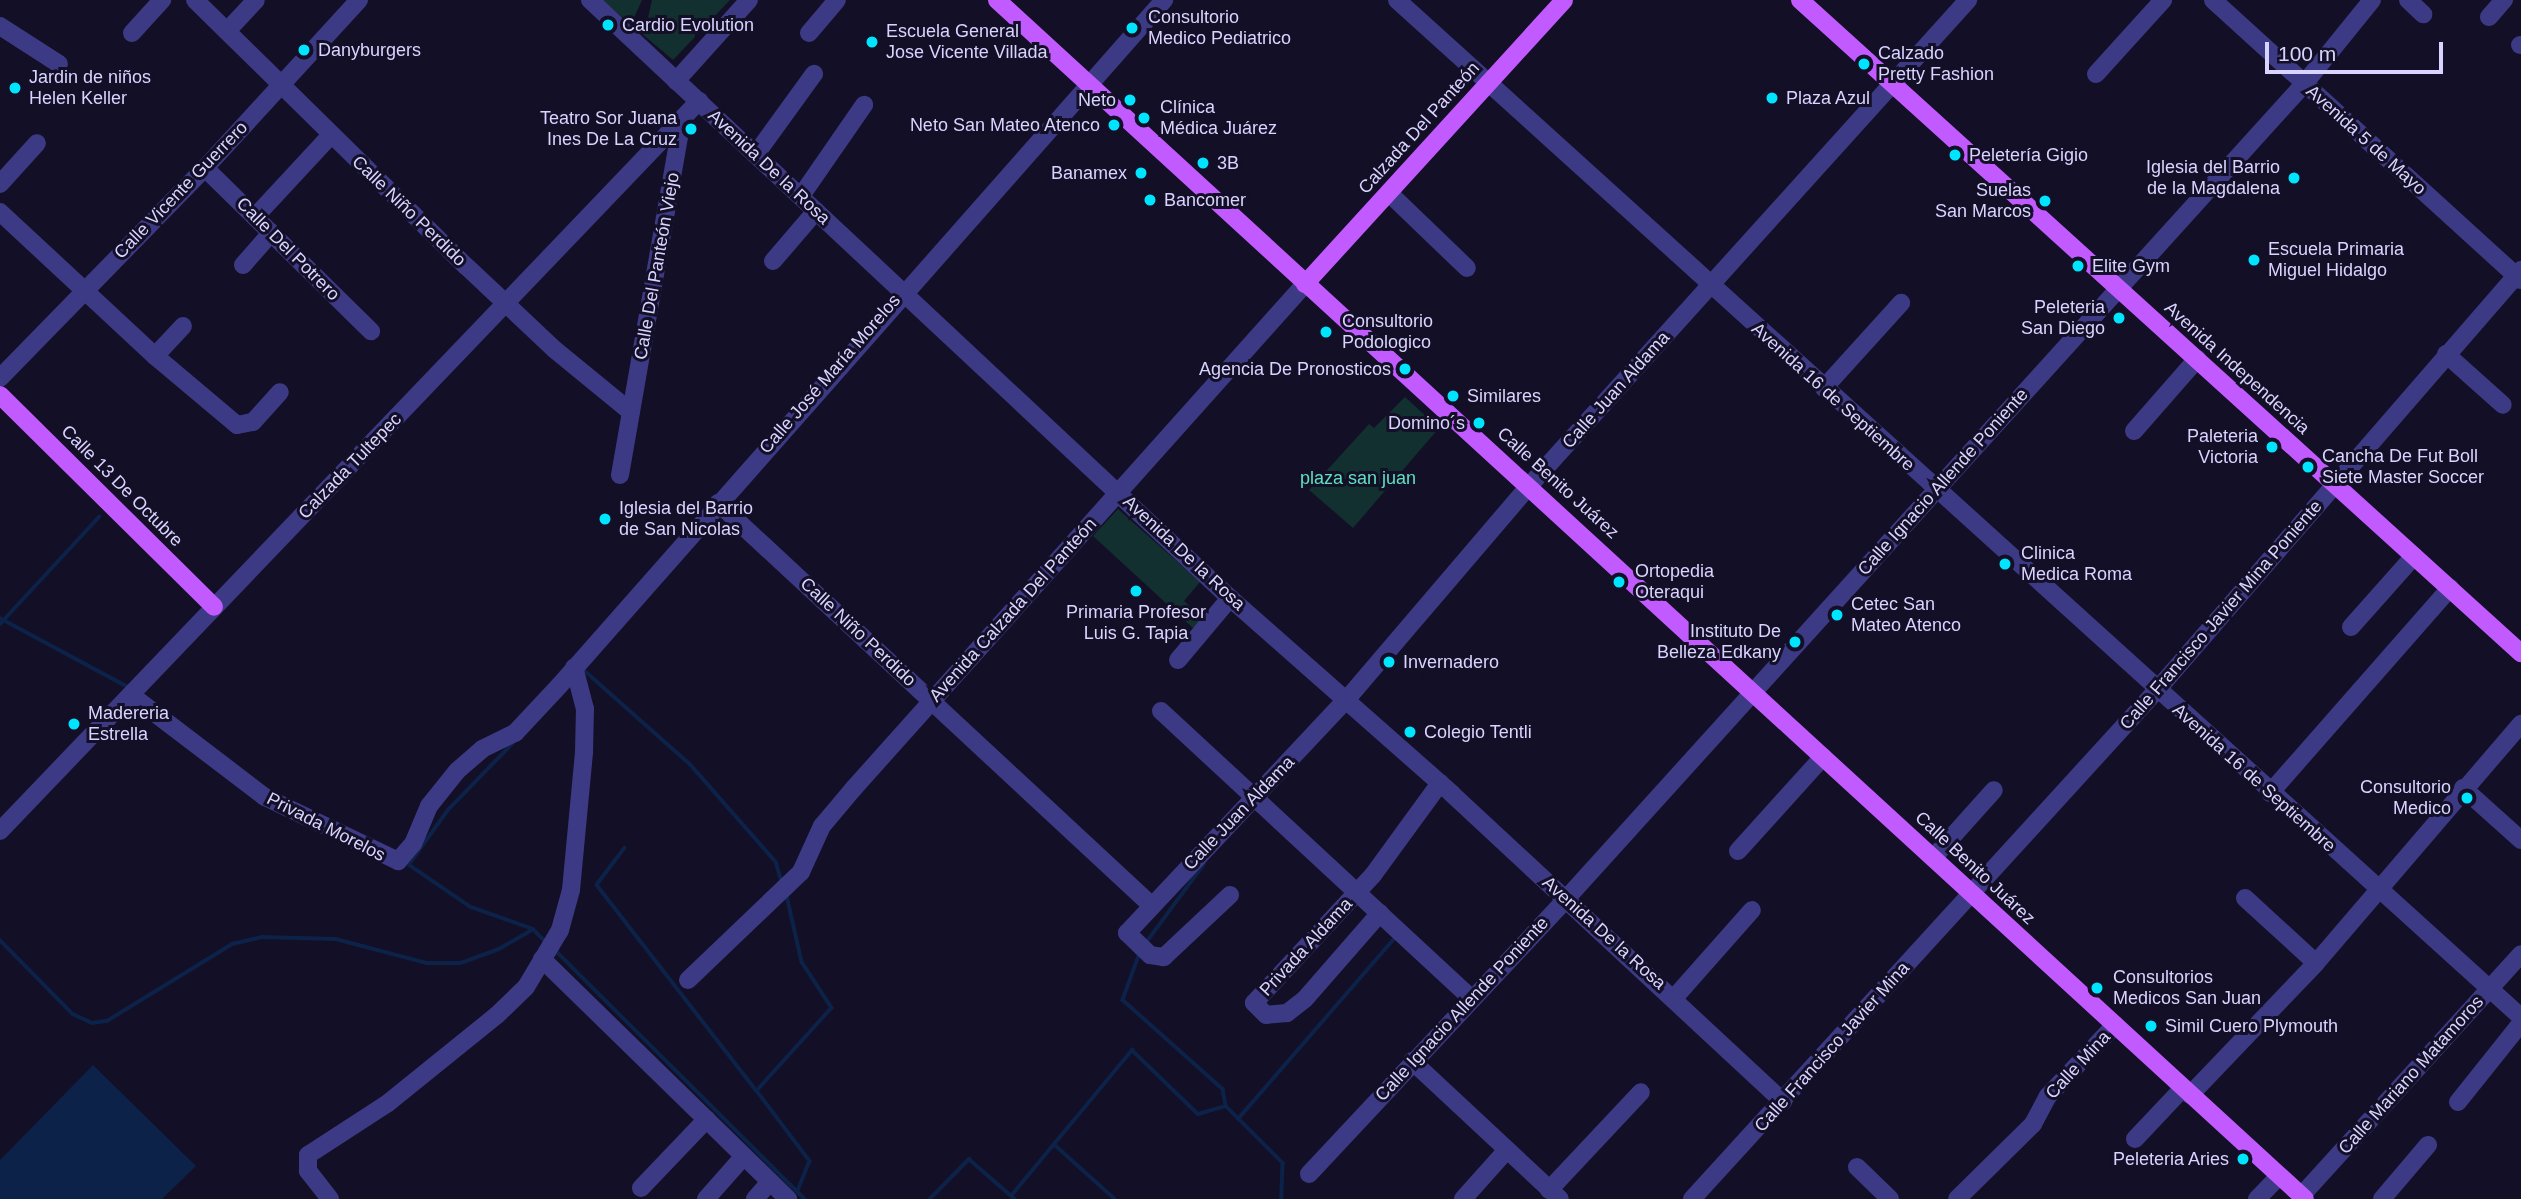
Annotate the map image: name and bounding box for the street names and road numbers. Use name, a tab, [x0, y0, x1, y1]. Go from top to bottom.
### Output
street label: Calzada Del Panteón	[1354, 58, 1484, 198]
street label: Avenida 5 de Mayo	[2302, 81, 2430, 199]
street label: Avenida De la Rosa	[704, 105, 834, 229]
street label: Calle Vicente Guerrero	[110, 117, 252, 263]
street label: Calle Niño Perdido	[348, 151, 470, 271]
street label: Calle Del Panteón Viejo	[630, 171, 684, 361]
street label: Calle Del Potrero	[232, 193, 344, 305]
street label: Calle José María Morelos	[755, 290, 905, 458]
street label: Avenida Independencia	[2160, 297, 2314, 439]
street label: Avenida 16 de Septiembre	[1747, 318, 1919, 476]
street label: Calle Juan Aldama	[1557, 327, 1675, 453]
street label: Calle Ignacio Allende Poniente	[1853, 384, 2033, 580]
street label: Calzada Tultepec	[294, 408, 406, 524]
street label: Calle 13 De Octubre	[57, 421, 187, 551]
street label: Calle Benito Juárez	[1493, 423, 1623, 543]
street label: Avenida De la Rosa	[1119, 491, 1249, 615]
street label: Calle Francisco Javier Mina Poniente	[2115, 496, 2327, 734]
street label: Avenida Calzada Del Panteón	[925, 514, 1101, 706]
street label: Calle Niño Perdido	[796, 573, 920, 691]
street label: Avenida 16 de Septiembre	[2168, 699, 2340, 857]
street label: Calle Juan Aldama	[1179, 751, 1299, 875]
street label: Privada Morelos	[263, 788, 389, 866]
street label: Calle Benito Juárez	[1911, 807, 2039, 929]
street label: Avenida De la Rosa	[1538, 872, 1670, 994]
street label: Privada Aldama	[1255, 893, 1357, 1001]
street label: Calle Ignacio Allende Poniente	[1370, 912, 1554, 1106]
street label: Calle Francisco Javier Mina	[1750, 958, 1914, 1136]
street label: Calle Mariano Matamoros	[2334, 991, 2488, 1159]
street label: Calle Mina	[2041, 1027, 2115, 1103]

